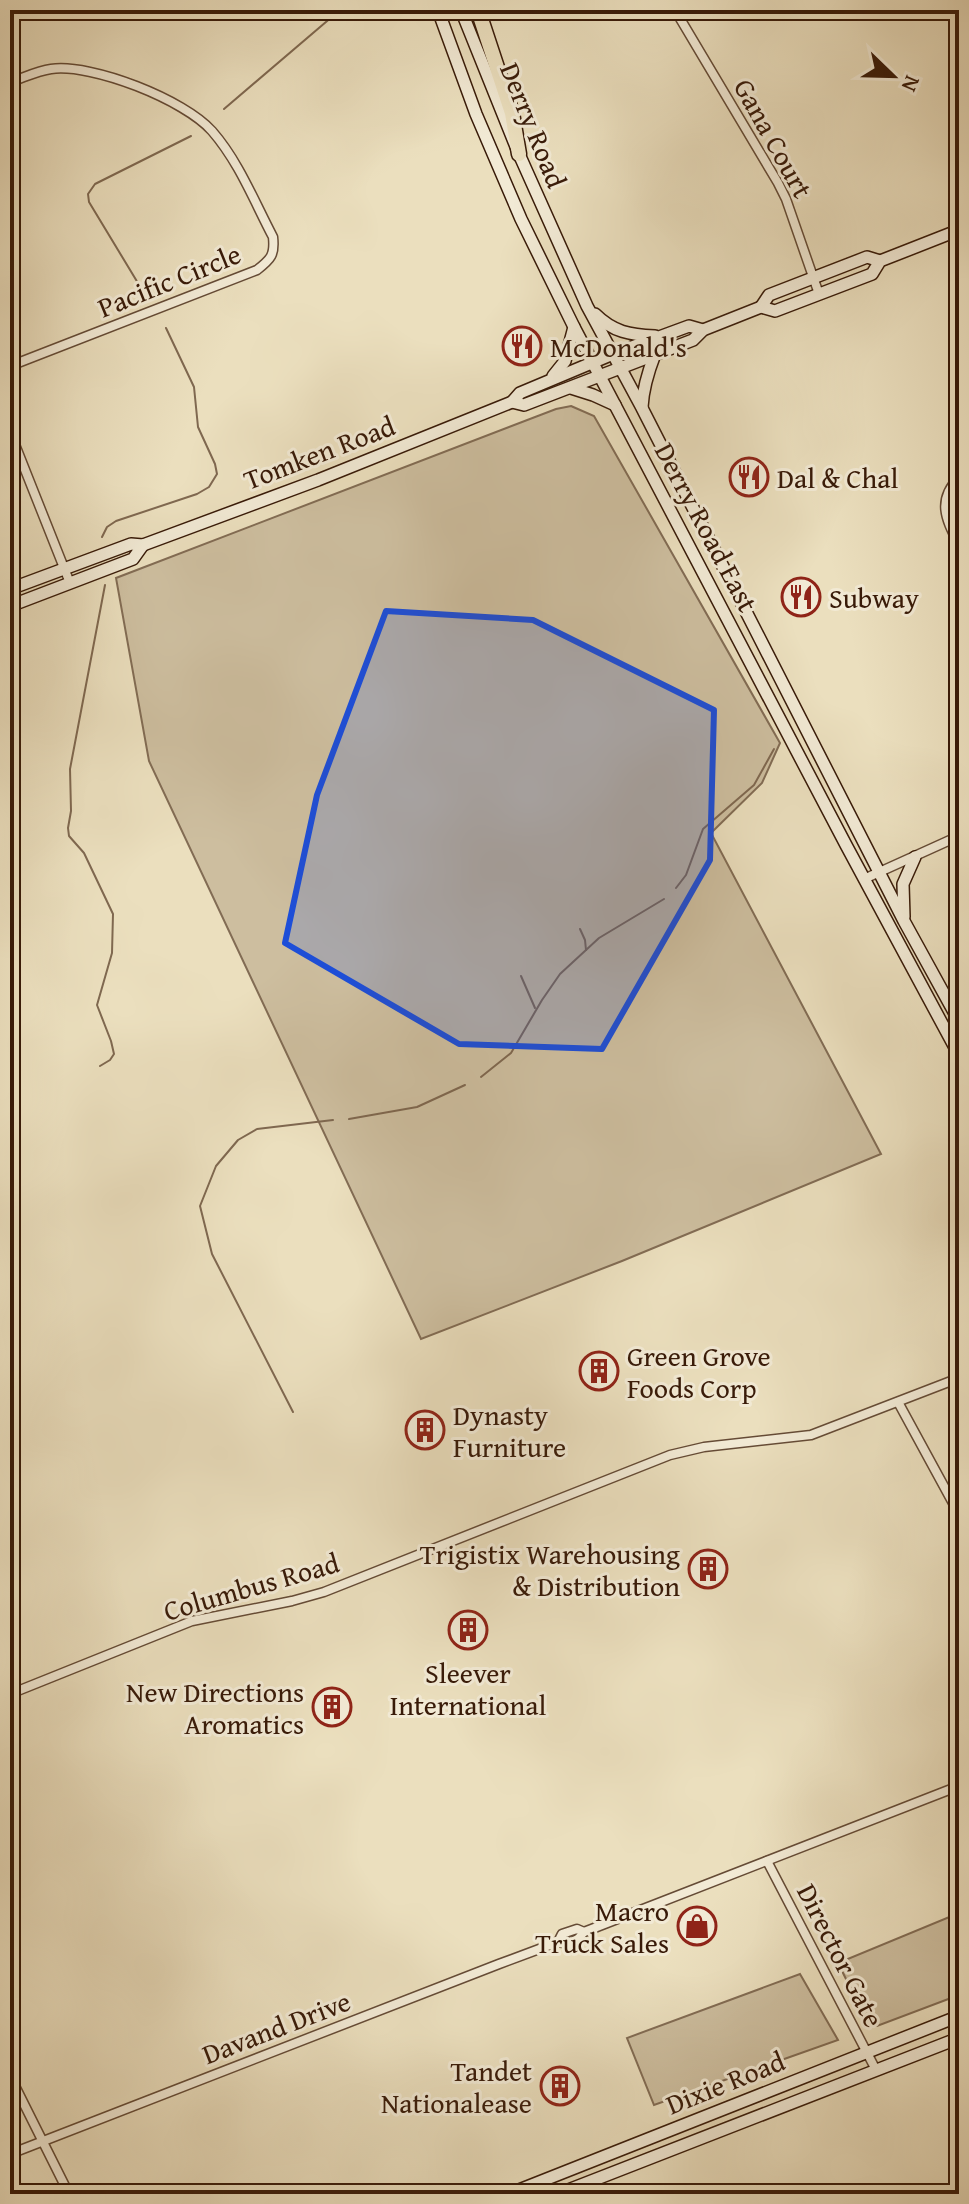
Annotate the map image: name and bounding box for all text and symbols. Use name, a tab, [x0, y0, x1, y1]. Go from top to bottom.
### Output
north arrow	[853, 36, 933, 116]
street label: Derry Road	[490, 56, 578, 194]
street label: Gana Court	[724, 71, 824, 205]
text: N	[894, 71, 929, 97]
street label: Pacific Circle	[91, 233, 247, 327]
restaurant icon: McDonald's	[501, 325, 543, 367]
place label: McDonald's	[550, 326, 687, 367]
street label: Tomken Road	[237, 404, 401, 500]
street label: Derry Road East	[645, 435, 769, 619]
restaurant icon: Dal & Chal	[728, 456, 770, 498]
place label: Dal & Chal	[777, 457, 899, 498]
restaurant icon: Subway	[780, 576, 822, 618]
place label: Subway	[829, 577, 919, 618]
place label: Green Grove Foods Corp	[627, 1335, 771, 1408]
building icon: Green Grove Foods Corp	[578, 1350, 620, 1392]
place label: Dynasty Furniture	[453, 1394, 566, 1467]
building icon: Dynasty Furniture	[404, 1409, 446, 1451]
place label: Trigistix Warehousing & Distribution	[420, 1533, 680, 1606]
street label: Columbus Road	[158, 1541, 344, 1631]
building icon: Trigistix Warehousing & Distribution	[687, 1548, 729, 1590]
building icon: Sleever International	[447, 1609, 489, 1651]
place label: Sleever International	[390, 1652, 546, 1725]
place label: New Directions Aromatics	[126, 1671, 304, 1744]
building icon: New Directions Aromatics	[311, 1686, 353, 1728]
street label: Director Gate	[787, 1876, 895, 2034]
place label: Macro Truck Sales	[535, 1890, 669, 1963]
shop icon: Macro Truck Sales	[676, 1905, 718, 1947]
street label: Davand Drive	[196, 1980, 356, 2074]
street label: Dixie Road	[659, 2040, 791, 2124]
place label: Tandet Nationalease	[381, 2050, 532, 2123]
building icon: Tandet Nationalease	[539, 2065, 581, 2107]

